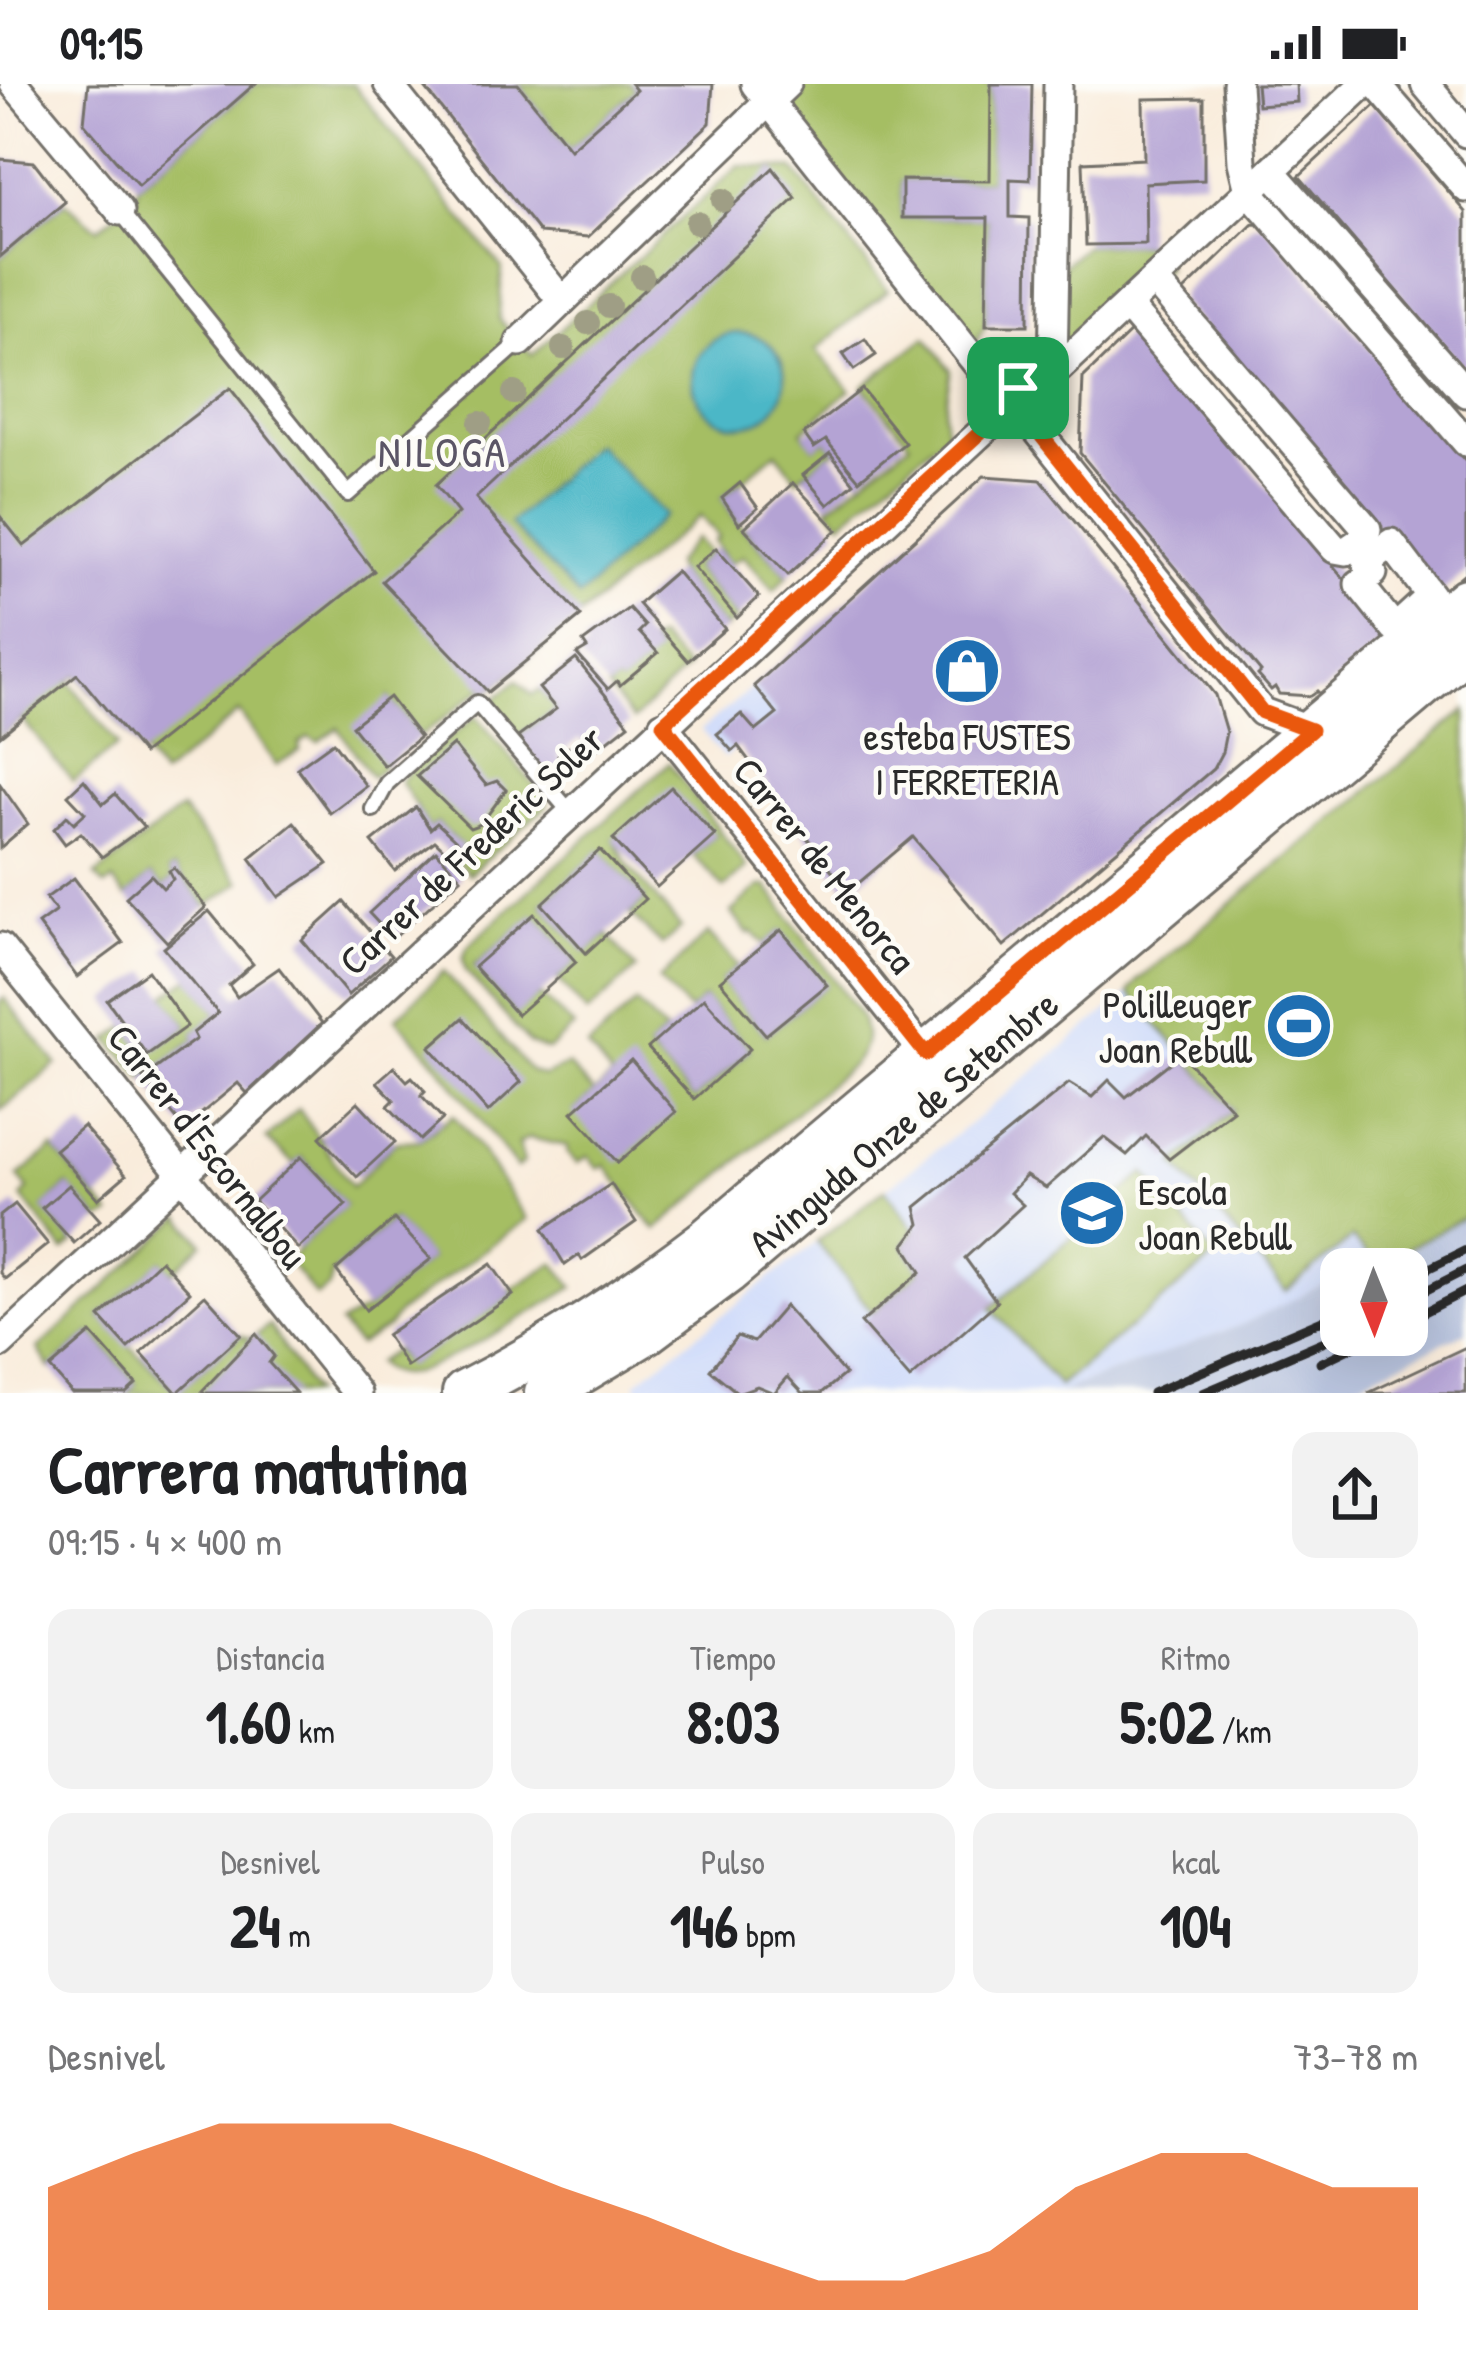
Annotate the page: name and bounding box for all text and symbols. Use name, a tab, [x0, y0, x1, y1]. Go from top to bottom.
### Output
text: 09:15	[60, 12, 143, 73]
pin	[967, 337, 1069, 439]
icon: arrive	[985, 355, 1051, 421]
district label: NILOGA	[378, 423, 508, 480]
shop icon: esteba FUSTES I FERRETERIA	[932, 636, 1002, 706]
place label: esteba FUSTES I FERRETERIA	[863, 709, 1071, 807]
street label: Carrer de Frederic Soler	[327, 713, 615, 986]
street label: Carrer de Menorca	[722, 746, 929, 984]
street label: Avinguda Onze de Setembre	[737, 977, 1069, 1268]
place label: Polilleuger Joan Rebull	[1098, 977, 1252, 1075]
sports icon: Polilleuger Joan Rebull	[1264, 991, 1334, 1061]
street label: Carrer d'Escornalbou	[96, 1013, 321, 1279]
place label: Escola Joan Rebull	[1138, 1164, 1292, 1262]
school or university icon: Escola Joan Rebull	[1057, 1178, 1127, 1248]
north arrow	[1320, 1248, 1428, 1356]
map controls	[1320, 1248, 1428, 1356]
text: Carrera matutina	[48, 1424, 467, 1514]
button: share	[1292, 1432, 1418, 1558]
text: 09:15 · 4 × 400 m	[48, 1514, 282, 1567]
text: Distancia	[216, 1636, 324, 1680]
text: Tiempo	[690, 1636, 776, 1680]
text: Ritmo	[1161, 1636, 1230, 1680]
text: 1.60	[206, 1680, 291, 1762]
text: 8:03	[686, 1680, 780, 1762]
text: 5:02	[1120, 1680, 1214, 1762]
text: km	[291, 1709, 335, 1753]
text: /km	[1214, 1709, 1272, 1753]
text: Desnivel	[221, 1840, 320, 1884]
text: Pulso	[701, 1840, 765, 1884]
text: kcal	[1172, 1840, 1220, 1884]
text: 24	[230, 1884, 281, 1966]
text: 146	[670, 1884, 738, 1966]
text: 104	[1160, 1884, 1231, 1966]
text: m	[281, 1913, 311, 1957]
text: bpm	[738, 1913, 796, 1957]
text: Desnivel	[48, 2029, 165, 2082]
text: 73–78 m	[1293, 2029, 1418, 2082]

